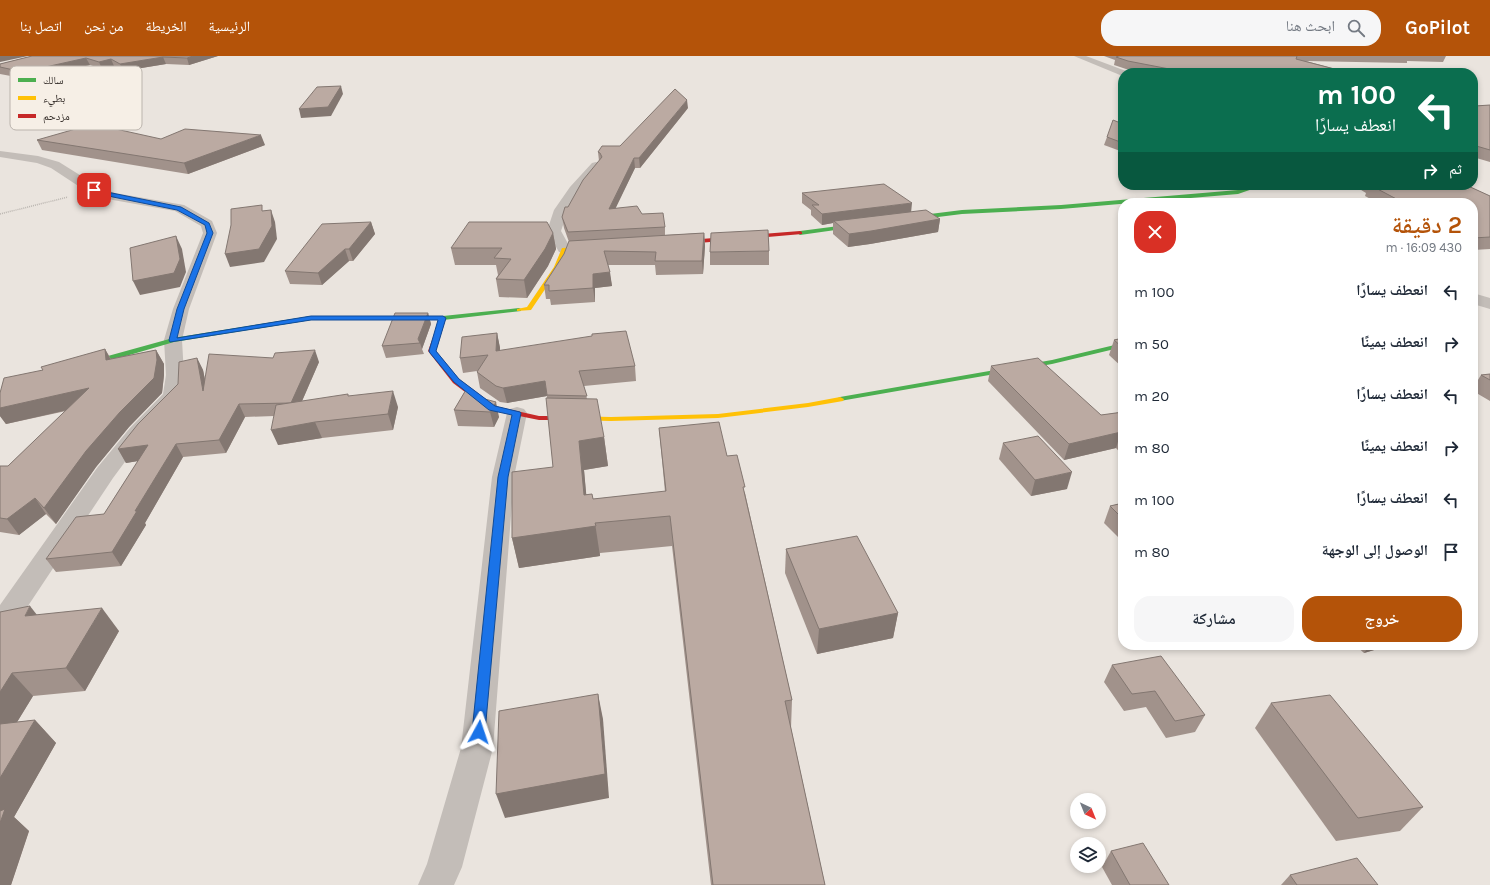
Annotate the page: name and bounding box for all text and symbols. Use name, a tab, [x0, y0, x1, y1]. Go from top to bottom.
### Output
search box	[1101, 10, 1381, 46]
text: ابحث هنا	[1286, 17, 1335, 35]
icon: search	[1345, 17, 1367, 39]
text: GoPilot	[1405, 17, 1470, 39]
text: اتصل بنا	[20, 18, 62, 35]
text: من نحن	[84, 18, 123, 35]
text: الخريطة	[145, 18, 187, 35]
text: الرئيسية	[209, 18, 250, 35]
legend	[10, 66, 142, 130]
text: سالك	[43, 74, 63, 87]
text: 100 m	[1317, 78, 1396, 111]
icon: left	[1410, 84, 1462, 136]
text: بطيء	[43, 92, 65, 107]
text: مزدحم	[43, 110, 70, 124]
text: انعطف يسارًا	[1315, 114, 1396, 136]
icon: right	[1419, 160, 1441, 182]
text: ثم	[1449, 160, 1462, 178]
pin	[77, 173, 111, 207]
icon: arrive	[83, 179, 105, 201]
button: close	[1134, 211, 1176, 253]
text: 2 دقيقة	[1392, 211, 1462, 239]
text: 430 m · 16:09	[1386, 240, 1462, 255]
text: انعطف يسارًا	[1356, 281, 1428, 299]
icon: left	[1440, 281, 1462, 303]
text: 100 m	[1134, 283, 1174, 301]
text: انعطف يمينًا	[1361, 333, 1428, 351]
icon: right	[1440, 333, 1462, 355]
text: 50 m	[1134, 335, 1169, 353]
text: انعطف يسارًا	[1356, 385, 1428, 403]
icon: left	[1440, 385, 1462, 407]
text: 20 m	[1134, 387, 1169, 405]
text: انعطف يمينًا	[1361, 437, 1428, 455]
icon: right	[1440, 437, 1462, 459]
text: 80 m	[1134, 439, 1170, 457]
text: انعطف يسارًا	[1356, 489, 1428, 507]
icon: left	[1440, 489, 1462, 511]
text: 100 m	[1134, 491, 1174, 509]
text: الوصول إلى الوجهة	[1322, 541, 1428, 559]
icon: arrive	[1440, 541, 1462, 563]
text: 80 m	[1134, 543, 1170, 561]
button: مشاركة	[1134, 596, 1294, 642]
button: خروج	[1302, 596, 1462, 642]
position arrow	[458, 711, 500, 753]
north arrow	[1070, 793, 1106, 829]
map controls	[1070, 793, 1106, 873]
button: layers	[1070, 837, 1106, 873]

